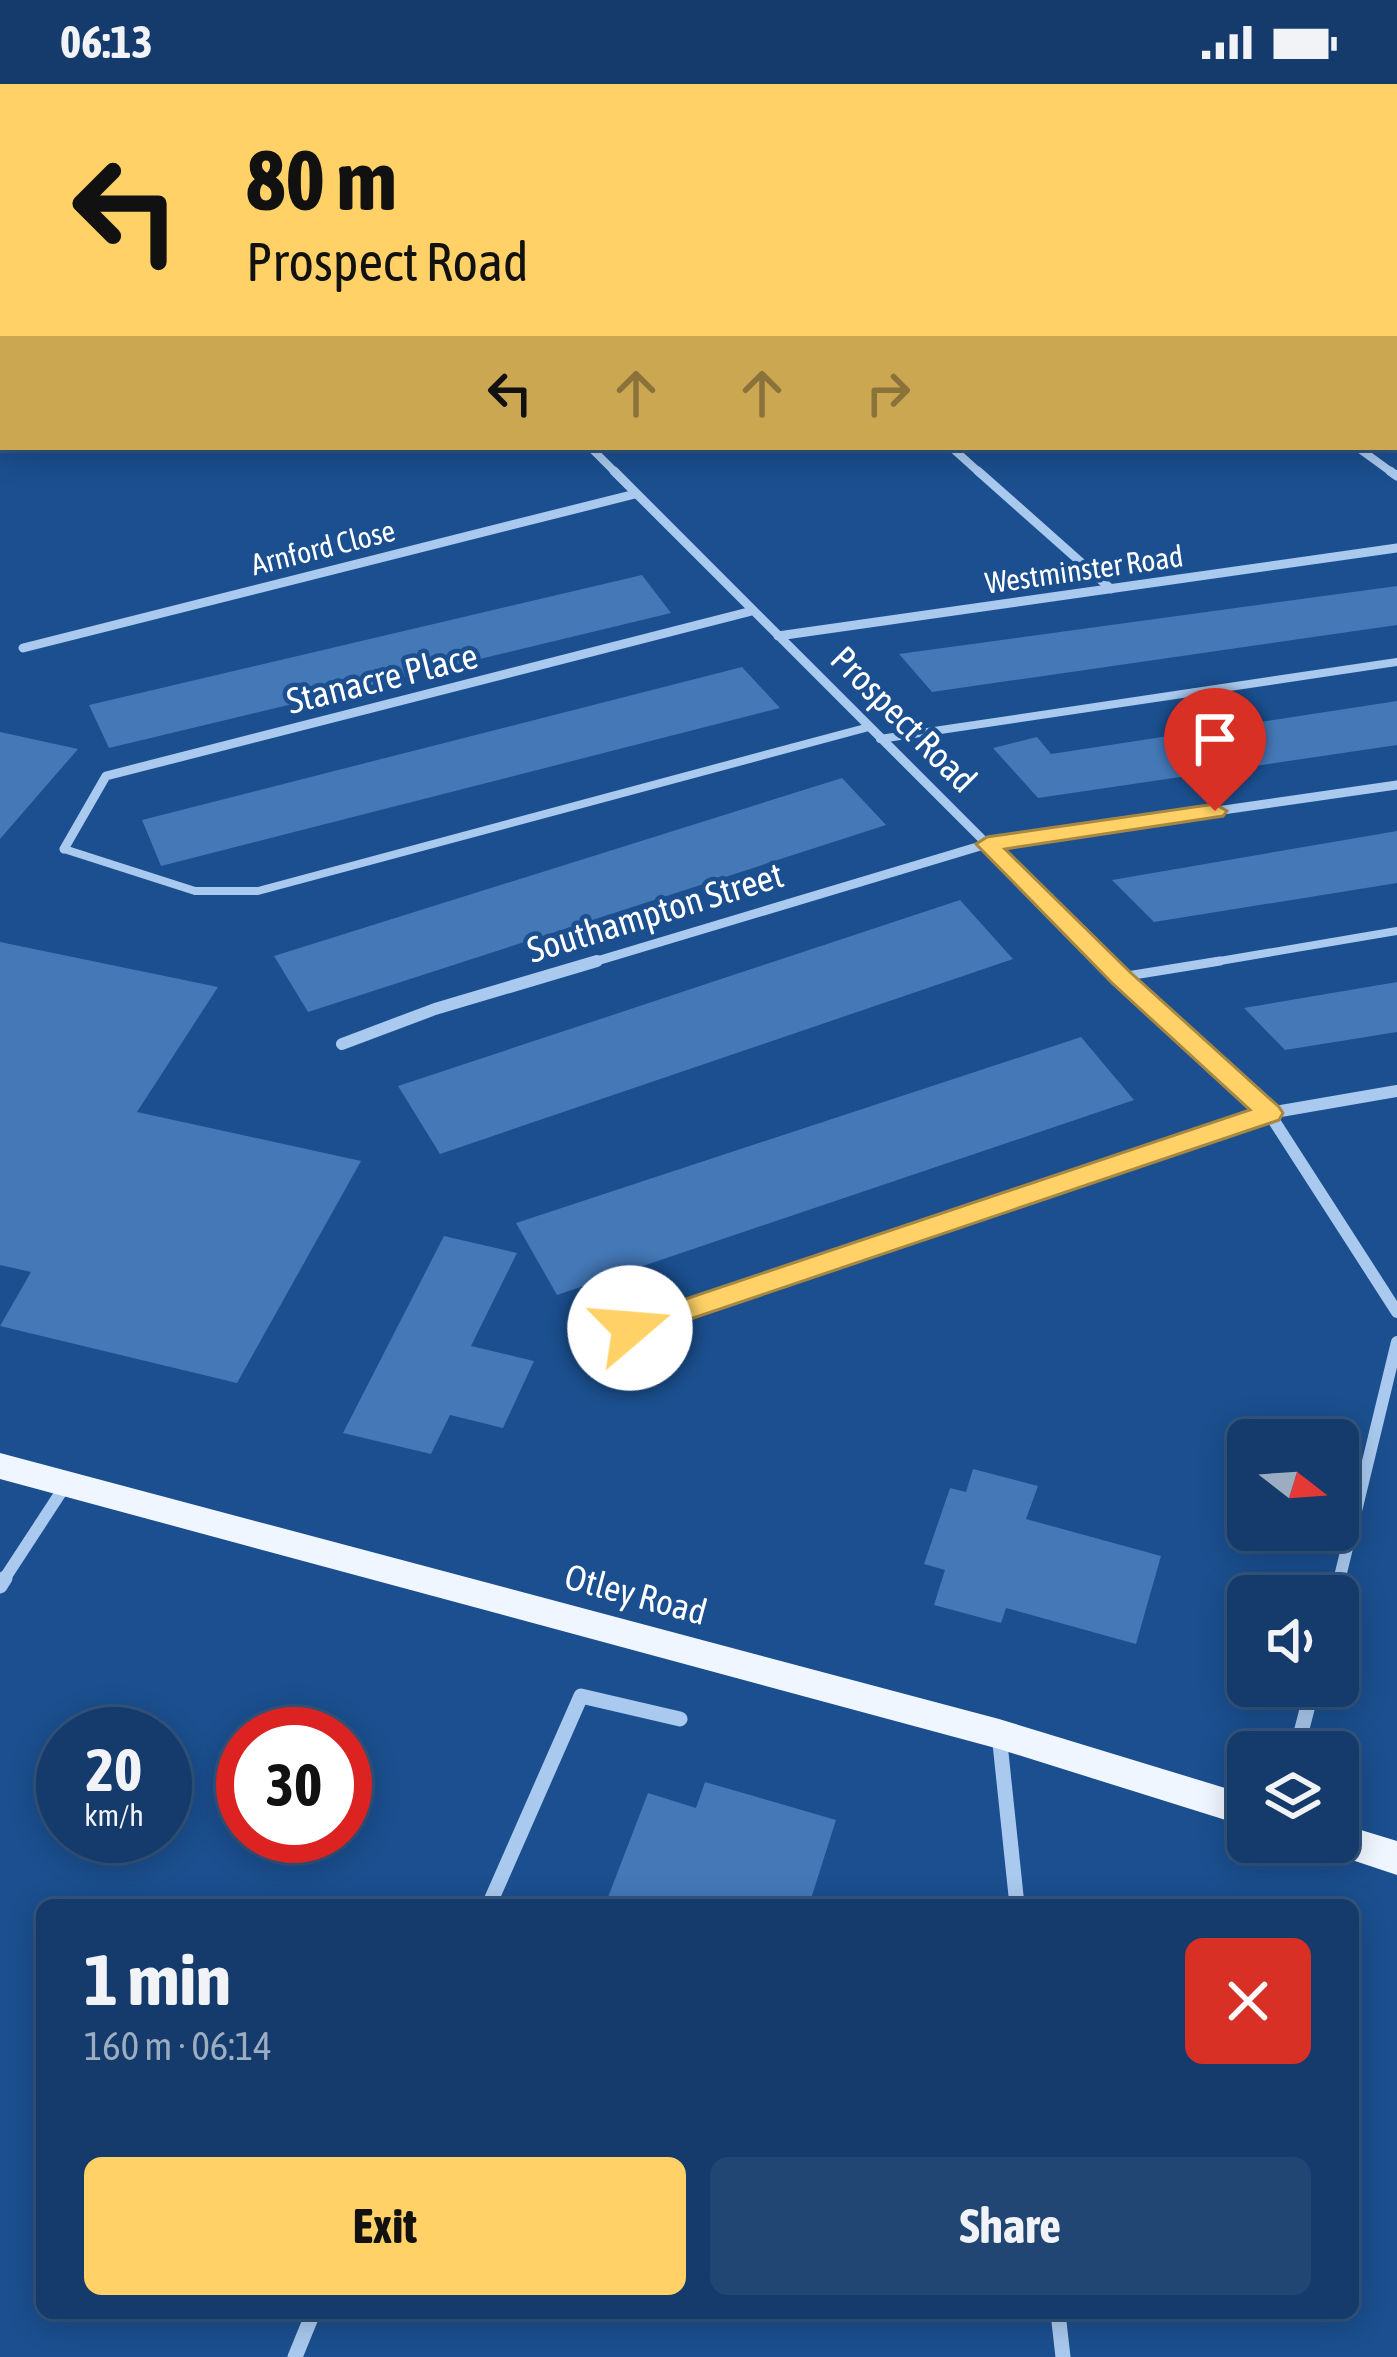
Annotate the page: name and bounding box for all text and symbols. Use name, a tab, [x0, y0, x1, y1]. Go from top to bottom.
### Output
text: 06:13	[60, 16, 153, 68]
icon: left	[48, 132, 204, 288]
text: 80 m	[246, 132, 397, 228]
text: Prospect Road	[246, 231, 529, 292]
icon: left	[477, 360, 543, 426]
icon: ahead	[603, 360, 669, 426]
icon: ahead	[729, 360, 795, 426]
icon: right	[855, 360, 921, 426]
street label: Arnford Close	[248, 513, 398, 581]
street label: Westminster Road	[983, 538, 1185, 600]
street label: Stanacre Place	[282, 634, 482, 722]
street label: Prospect Road	[823, 638, 985, 800]
pin	[1164, 688, 1266, 811]
icon: arrive	[1182, 706, 1248, 772]
street label: Southampton Street	[522, 853, 788, 971]
position arrow	[567, 1265, 693, 1391]
north arrow	[1227, 1419, 1359, 1551]
map controls	[1227, 1419, 1359, 1863]
street label: Otley Road	[561, 1555, 711, 1633]
button: sound	[1227, 1575, 1359, 1707]
speed limit sign: 30	[216, 1707, 372, 1863]
button: layers	[1227, 1731, 1359, 1863]
text: 20	[86, 1735, 142, 1804]
text: km/h	[84, 1798, 144, 1832]
text: 1 min	[84, 1938, 231, 2020]
button: close	[1185, 1938, 1311, 2064]
text: 160 m · 06:14	[84, 2024, 272, 2068]
button: Exit	[84, 2157, 686, 2295]
button: Share	[710, 2157, 1311, 2295]

